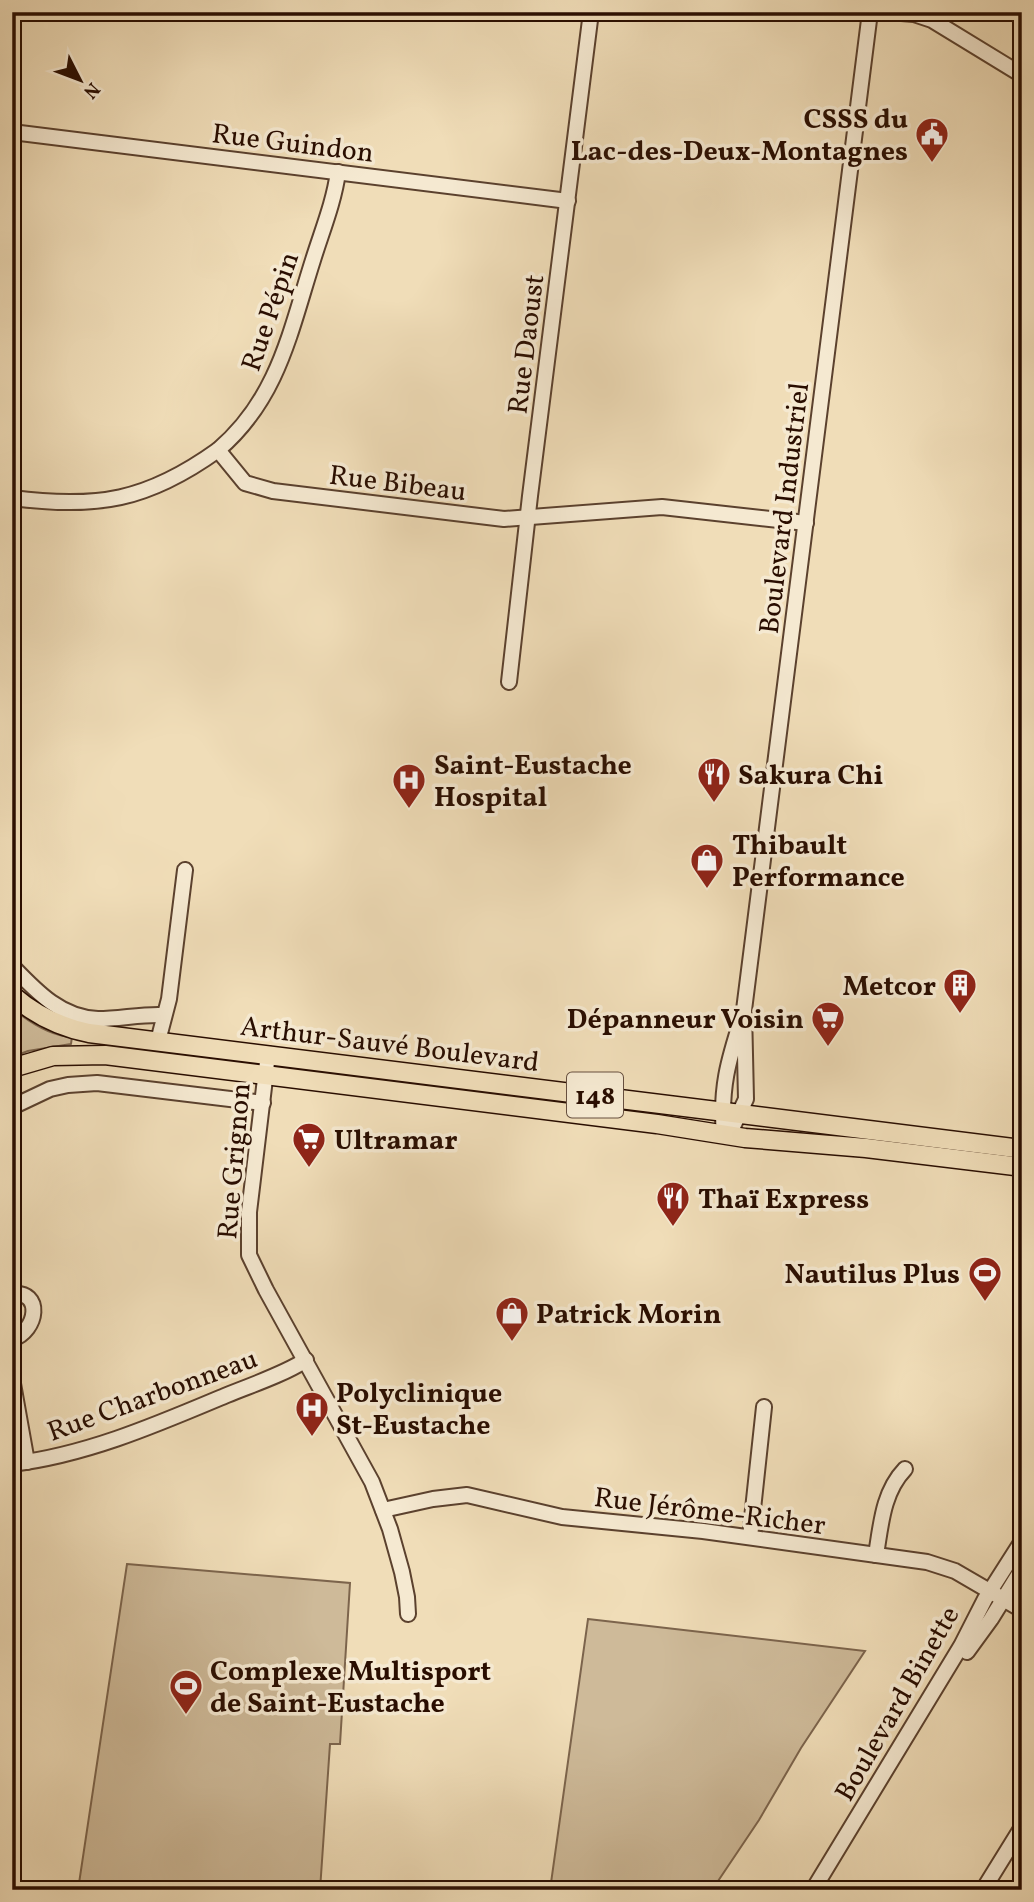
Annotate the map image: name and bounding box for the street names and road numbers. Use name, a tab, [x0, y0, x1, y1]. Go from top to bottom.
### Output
street label: Rue Guindon	[210, 115, 376, 174]
street label: Rue Pépin	[233, 247, 310, 377]
street label: Rue Daoust	[500, 272, 555, 417]
street label: Boulevard Industriel	[751, 380, 820, 636]
street label: Rue Bibeau	[327, 457, 469, 512]
street label: Arthur-Sauvé Boulevard	[238, 1008, 541, 1083]
road number: 148	[567, 1072, 623, 1118]
street label: Rue Grignon	[209, 1081, 262, 1241]
street label: Rue Charbonneau	[42, 1340, 263, 1452]
street label: Rue Jérôme-Richer	[592, 1479, 828, 1546]
street label: Boulevard Binette	[826, 1599, 970, 1809]

